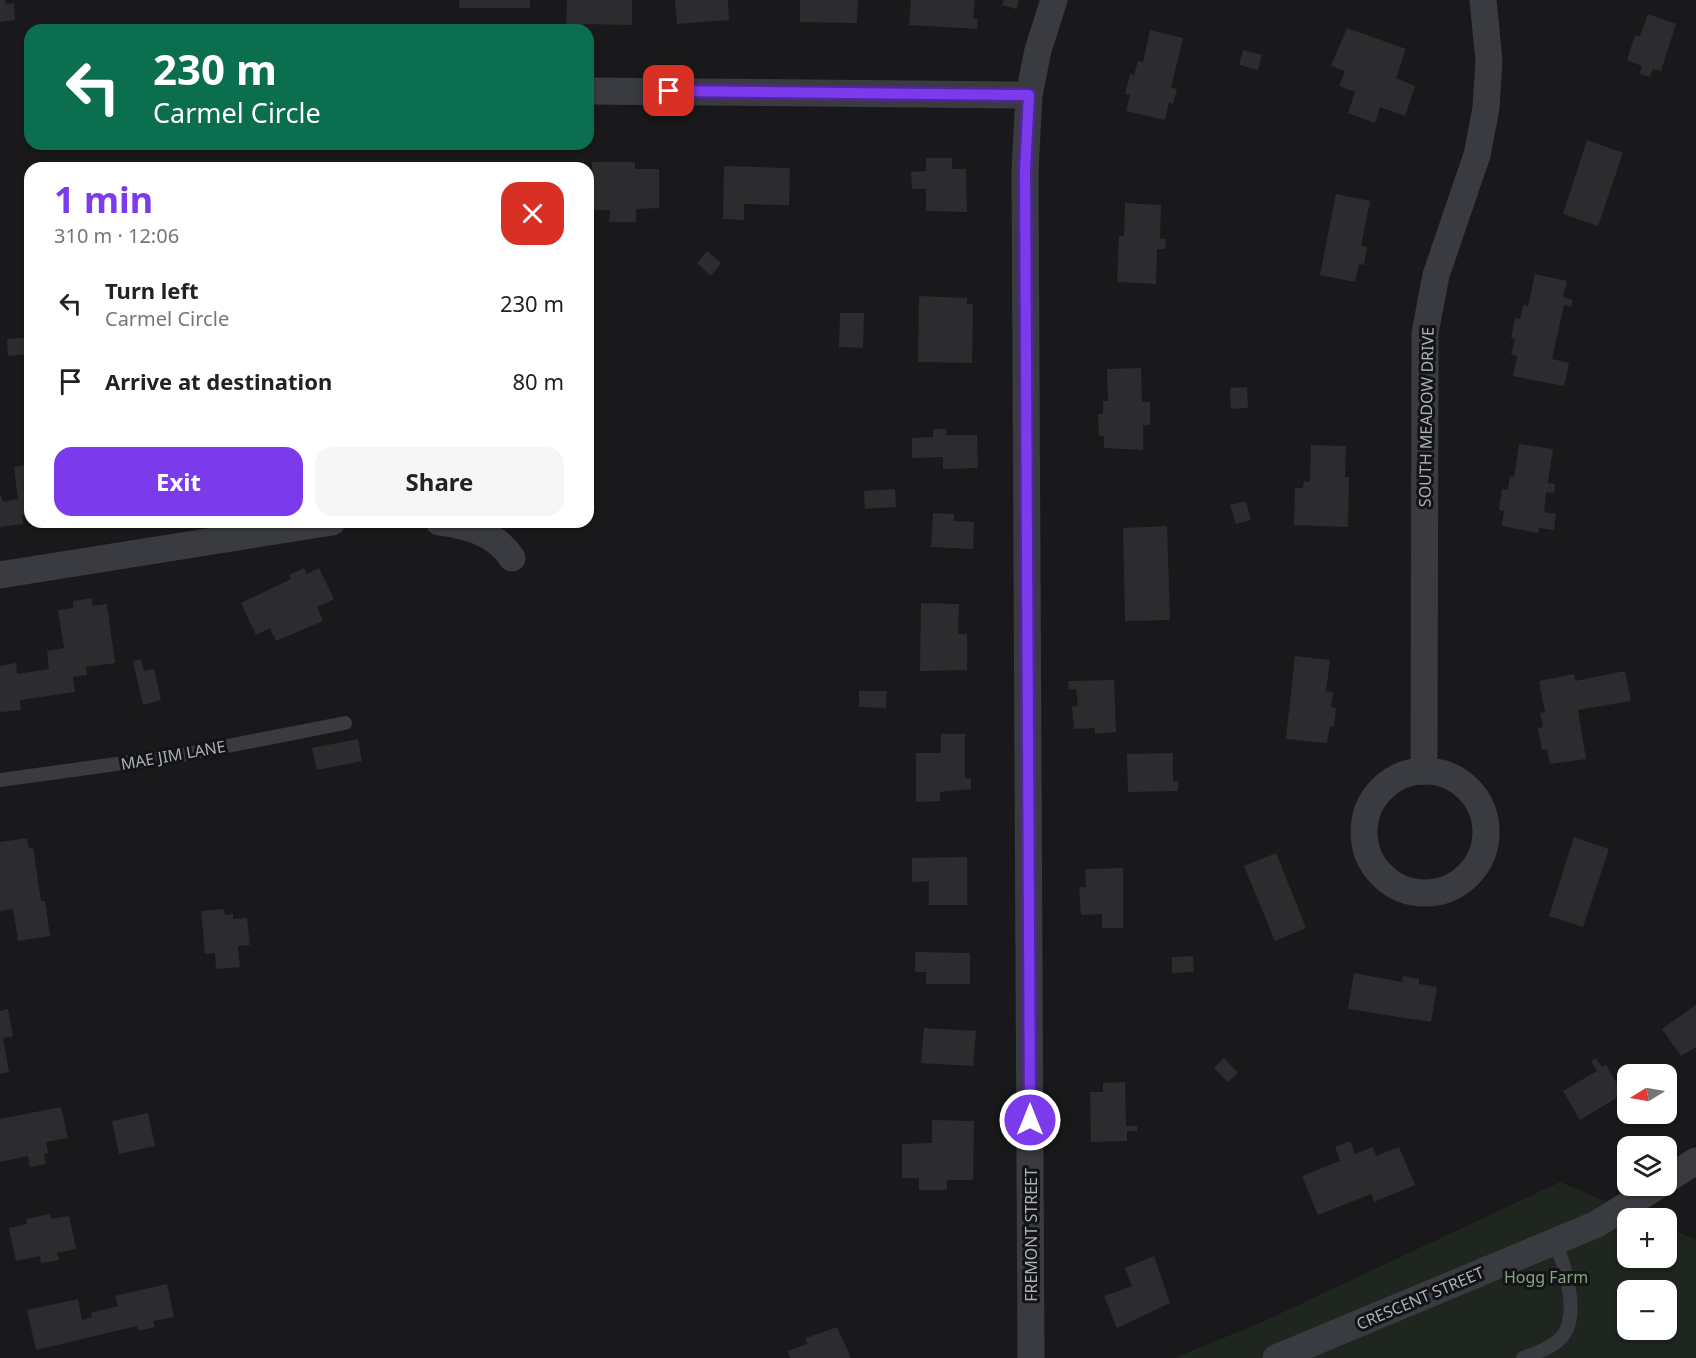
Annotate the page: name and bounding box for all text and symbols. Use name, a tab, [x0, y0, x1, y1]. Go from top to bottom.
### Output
text: 230 m	[153, 40, 277, 97]
icon: left	[54, 48, 132, 126]
pin	[643, 65, 694, 116]
icon: arrive	[652, 74, 685, 107]
text: Carmel Circle	[153, 94, 321, 131]
text: 1 min	[54, 175, 153, 224]
button: close	[501, 182, 564, 245]
text: 310 m · 12:06	[54, 222, 179, 249]
text: Turn left	[105, 275, 199, 305]
icon: left	[54, 287, 87, 320]
text: 230 m	[500, 288, 564, 318]
text: Carmel Circle	[105, 305, 229, 332]
street label: SOUTH MEADOW DRIVE	[1413, 327, 1439, 507]
icon: arrive	[54, 365, 87, 398]
text: Arrive at destination	[105, 366, 332, 396]
text: 80 m	[513, 366, 564, 396]
button: Exit	[54, 447, 303, 516]
button: Share	[315, 447, 564, 516]
street label: MAE JIM LANE	[119, 735, 227, 775]
north arrow	[1617, 1064, 1677, 1124]
map controls	[1617, 1064, 1677, 1340]
position arrow	[998, 1088, 1062, 1152]
button: layers	[1617, 1136, 1677, 1196]
street label: FREMONT STREET	[1020, 1168, 1042, 1302]
button: +	[1617, 1208, 1677, 1268]
street label: CRESCENT STREET	[1353, 1261, 1487, 1335]
park label: Hogg Farm	[1504, 1266, 1588, 1288]
button: −	[1617, 1280, 1677, 1340]

